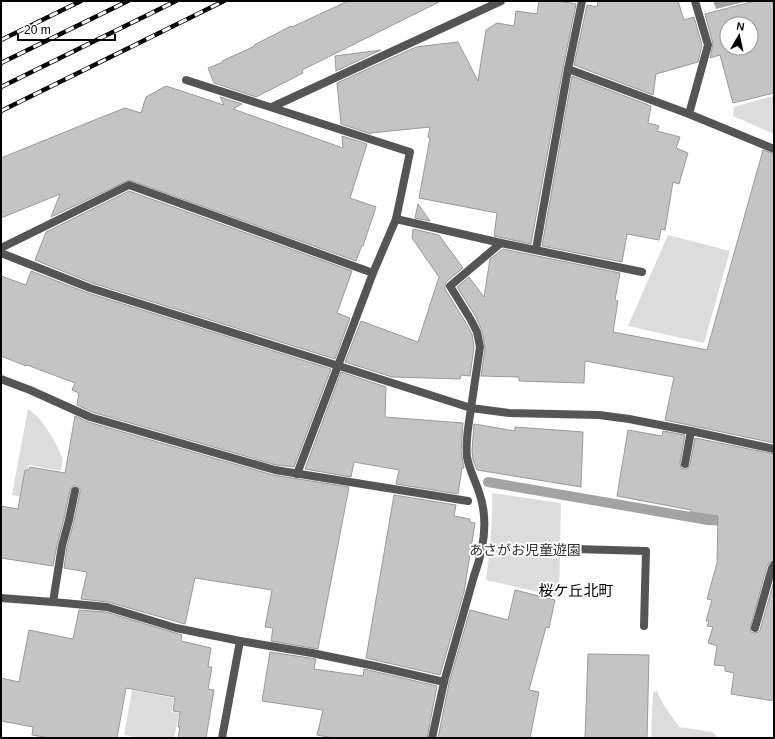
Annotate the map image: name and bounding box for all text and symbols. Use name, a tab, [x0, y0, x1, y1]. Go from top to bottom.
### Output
scale bar	[18, 16, 115, 42]
north arrow	[719, 16, 759, 56]
text: N	[736, 20, 745, 33]
text: 20 m	[24, 23, 51, 37]
park label: あさがお児童遊園	[469, 542, 581, 558]
district label: 桜ケ丘北町	[538, 582, 614, 599]

